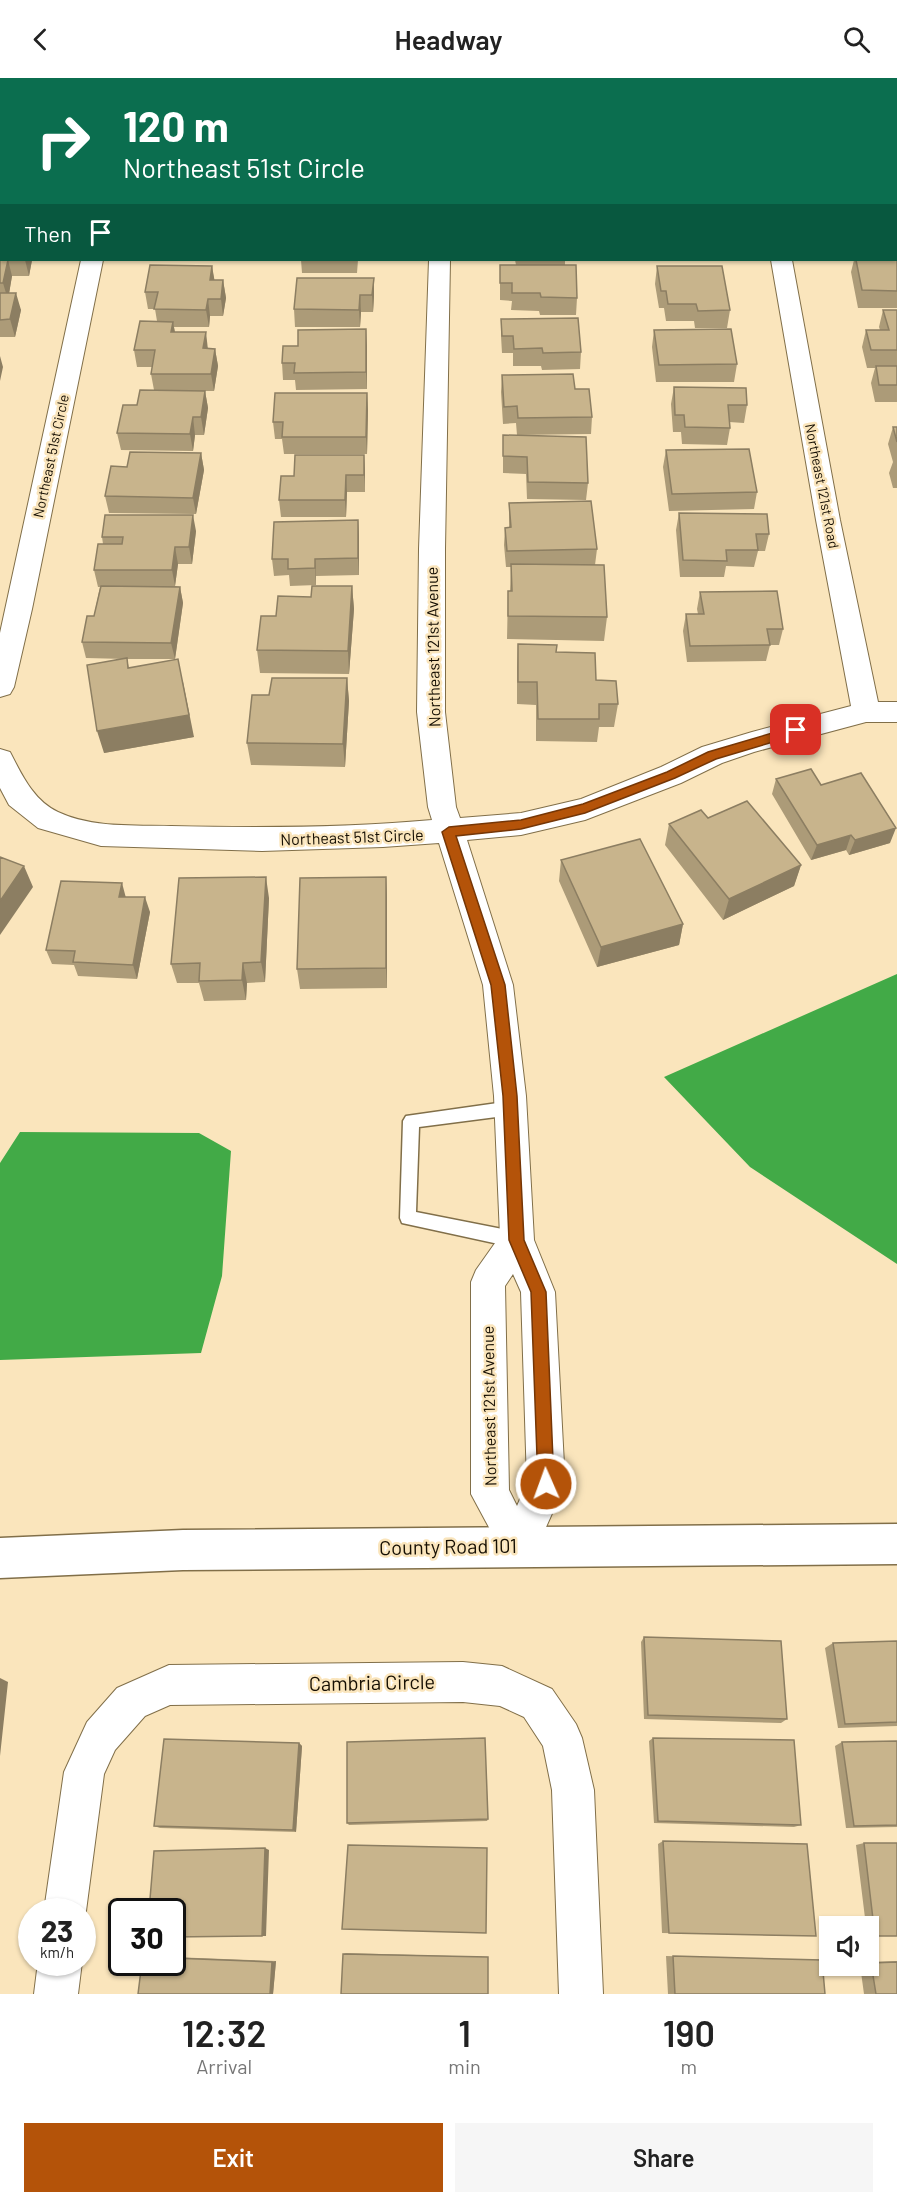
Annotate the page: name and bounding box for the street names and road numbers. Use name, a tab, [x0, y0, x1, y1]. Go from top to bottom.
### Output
street label: Northeast 51st Circle	[29, 393, 72, 519]
street label: Northeast 121st Road	[802, 422, 843, 550]
street label: Northeast 121st Avenue	[422, 567, 443, 727]
street label: Northeast 51st Circle	[280, 825, 424, 848]
street label: Northeast 121st Avenue	[478, 1326, 499, 1486]
street label: County Road 101	[379, 1533, 517, 1559]
street label: Cambria Circle	[309, 1669, 435, 1695]

